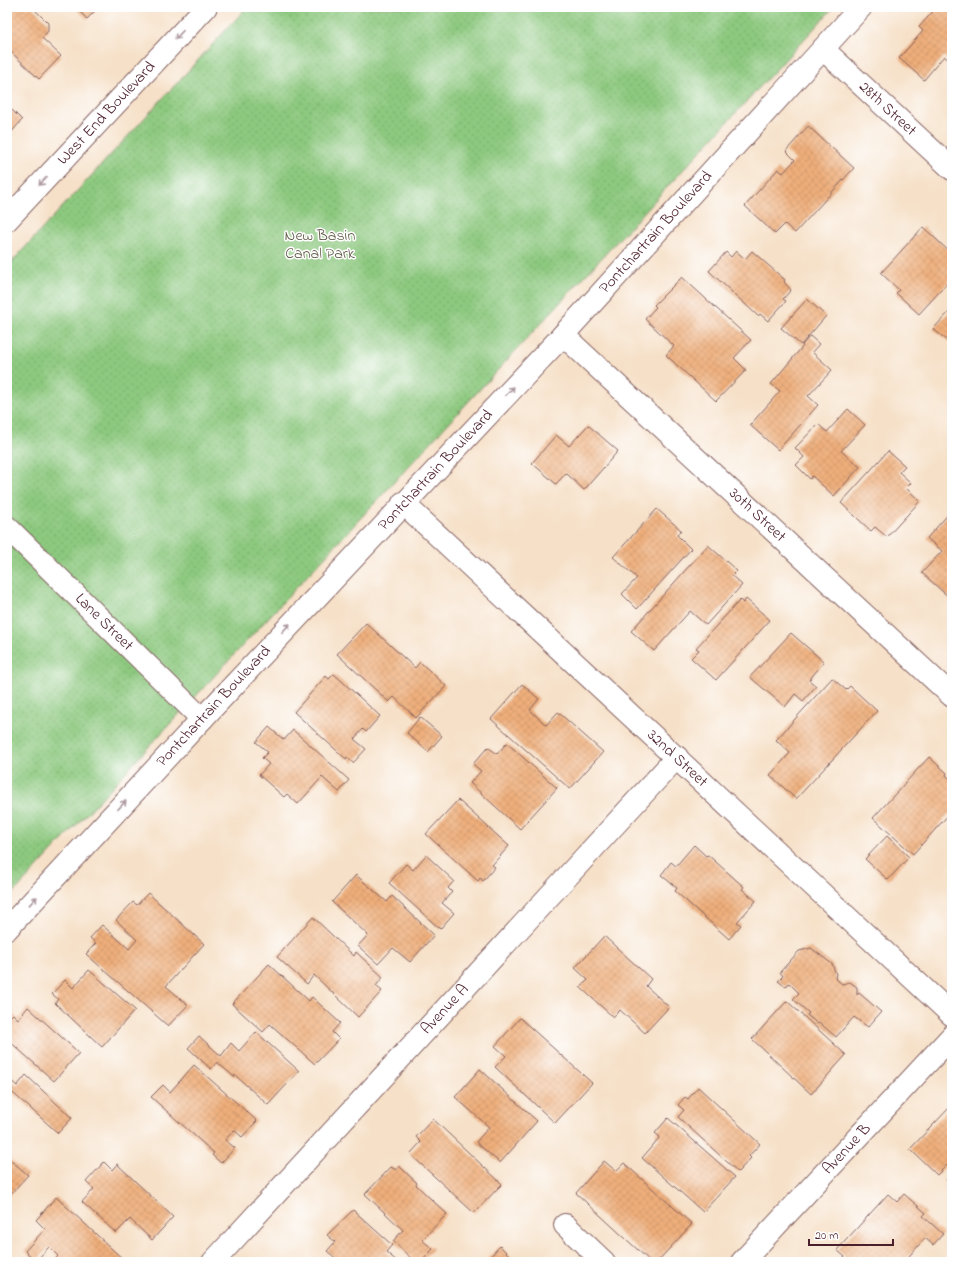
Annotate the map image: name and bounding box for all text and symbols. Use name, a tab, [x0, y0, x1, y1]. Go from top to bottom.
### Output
one-way arrow	[175, 30, 184, 41]
street label: West End Boulevard	[52, 56, 161, 171]
street label: 28th Street	[853, 76, 922, 142]
street label: Pontchartrain Boulevard	[594, 166, 718, 299]
one-way arrow	[38, 176, 47, 187]
park label: New Basin Canal Park	[285, 224, 356, 266]
one-way arrow	[505, 386, 515, 396]
street label: Pontchartrain Boulevard	[373, 404, 499, 536]
street label: 30th Street	[723, 482, 792, 549]
street label: Lane Street	[69, 588, 139, 657]
one-way arrow	[282, 623, 291, 633]
street label: Pontchartrain Boulevard	[151, 640, 277, 773]
street label: 32nd Street	[641, 724, 714, 794]
one-way arrow	[117, 800, 126, 810]
one-way arrow	[29, 896, 38, 906]
street label: Avenue A	[415, 978, 475, 1040]
street label: Avenue B	[817, 1118, 877, 1180]
scale bar	[809, 1221, 893, 1247]
text: 20 m	[815, 1227, 838, 1245]

